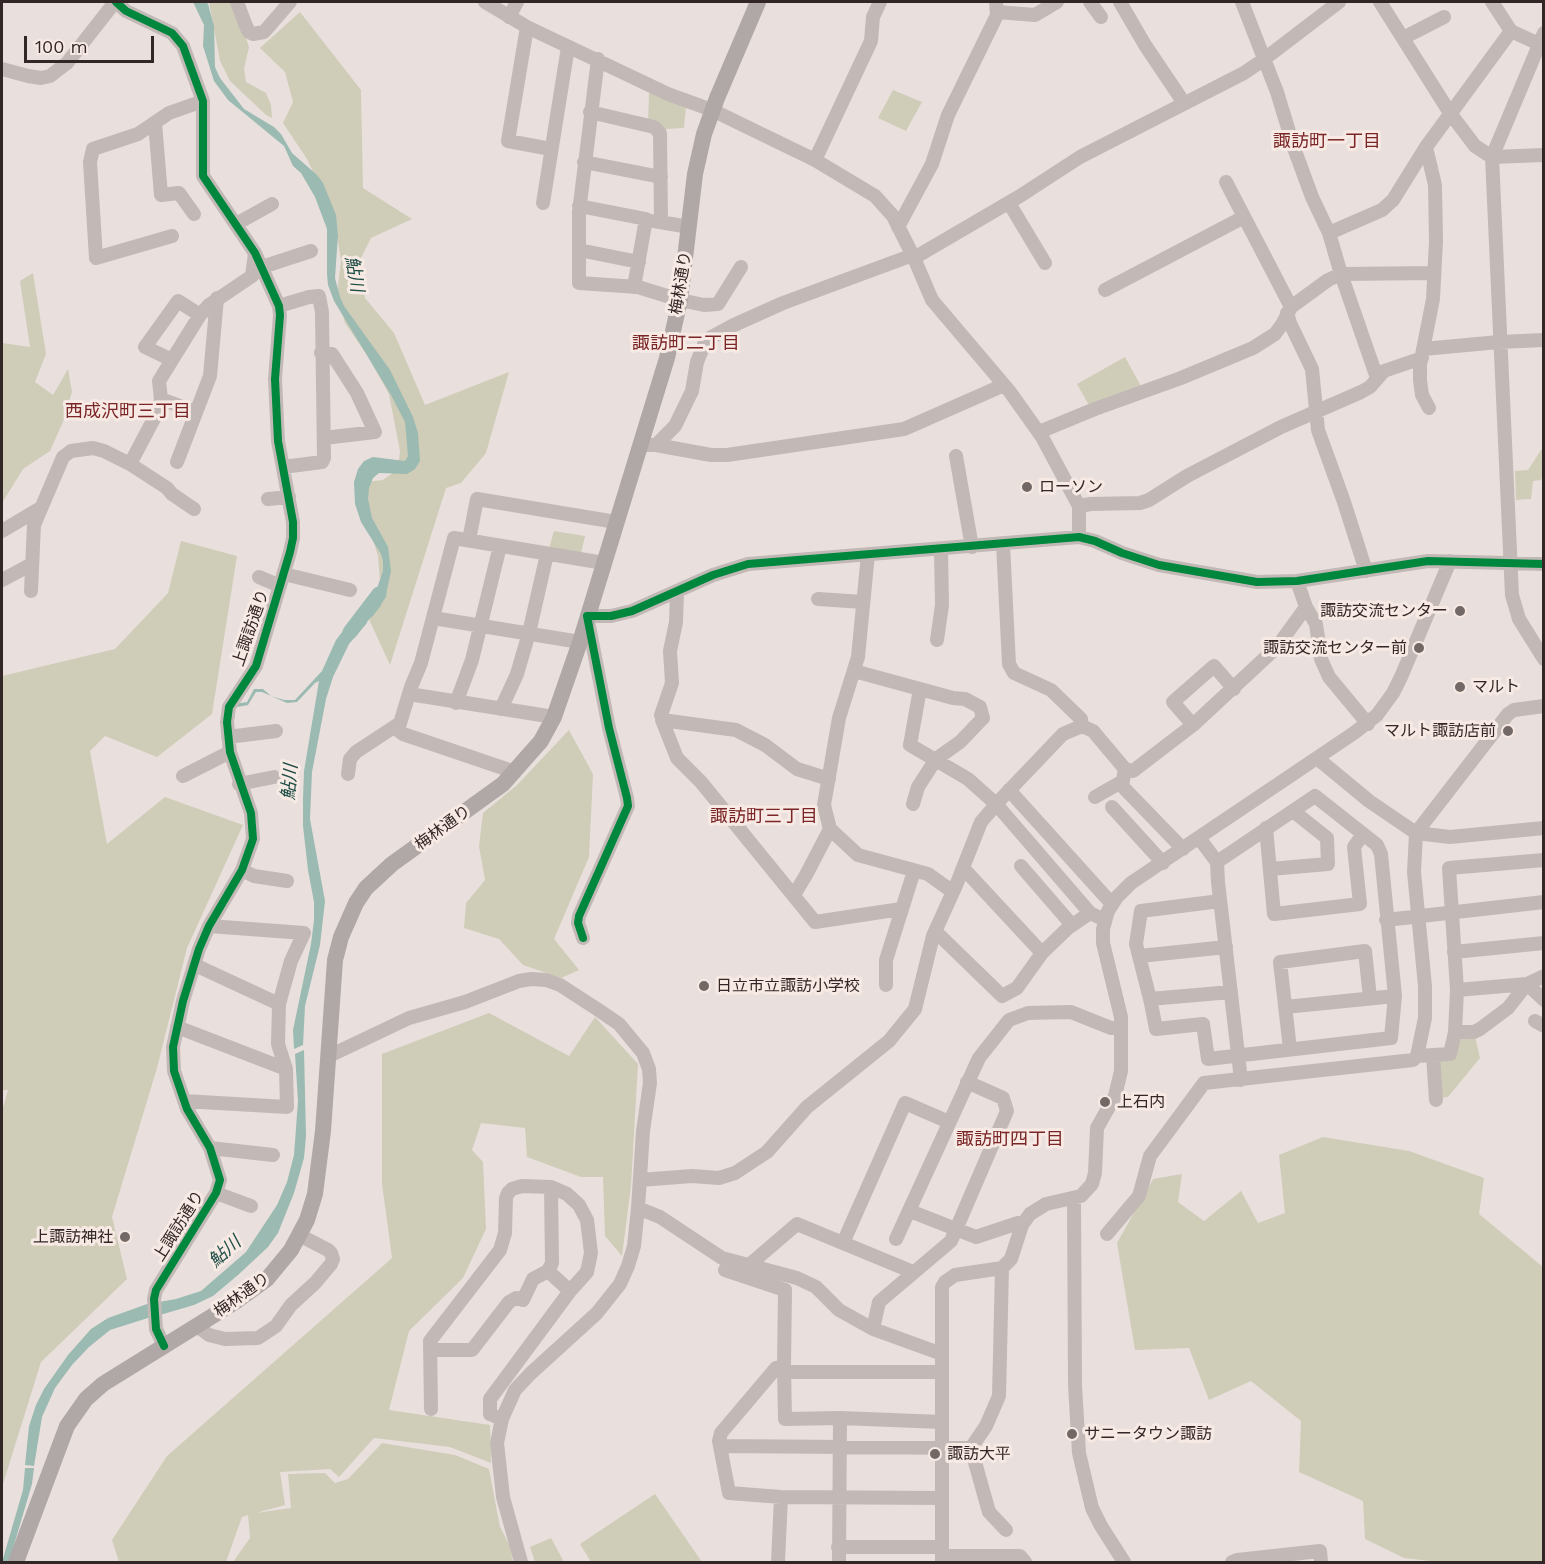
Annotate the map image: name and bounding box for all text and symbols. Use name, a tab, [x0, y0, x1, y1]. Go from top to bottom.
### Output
scale bar	[27, 24, 158, 62]
text: 100 m	[35, 36, 88, 57]
district label: 諏訪町一丁目	[1273, 131, 1381, 153]
street label: 梅林通り	[667, 250, 695, 316]
water label: 鮎川	[340, 254, 368, 294]
district label: 諏訪町二丁目	[632, 333, 740, 355]
district label: 西成沢町三丁目	[65, 401, 191, 423]
place label: ローソン	[1039, 477, 1103, 497]
marker: ローソン	[1020, 480, 1034, 494]
street label: 上諏訪通り	[229, 587, 273, 669]
place label: 諏訪交流センター	[1320, 601, 1448, 621]
marker: 諏訪交流センター	[1453, 604, 1467, 618]
place label: 諏訪交流センター前	[1263, 638, 1407, 658]
marker: 諏訪交流センター前	[1412, 641, 1426, 655]
place label: マルト	[1472, 677, 1520, 697]
marker: マルト	[1453, 680, 1467, 694]
place label: マルト諏訪店前	[1384, 721, 1496, 741]
marker: マルト諏訪店前	[1501, 724, 1515, 738]
water label: 鮎川	[278, 763, 302, 801]
street label: 梅林通り	[411, 801, 475, 855]
district label: 諏訪町三丁目	[710, 806, 818, 828]
place label: 日立市立諏訪小学校	[716, 976, 860, 996]
marker: 日立市立諏訪小学校	[697, 979, 711, 993]
place label: 上石内	[1117, 1092, 1165, 1112]
marker: 上石内	[1098, 1095, 1112, 1109]
district label: 諏訪町四丁目	[956, 1129, 1064, 1151]
street label: 上諏訪通り	[150, 1187, 208, 1265]
place label: 上諏訪神社	[33, 1227, 113, 1247]
marker: 上諏訪神社	[118, 1230, 132, 1244]
water label: 鮎川	[204, 1232, 246, 1272]
street label: 梅林通り	[210, 1268, 274, 1322]
place label: サニータウン諏訪	[1084, 1424, 1212, 1444]
marker: サニータウン諏訪	[1065, 1427, 1079, 1441]
place label: 諏訪大平	[947, 1444, 1011, 1464]
marker: 諏訪大平	[928, 1447, 942, 1461]

